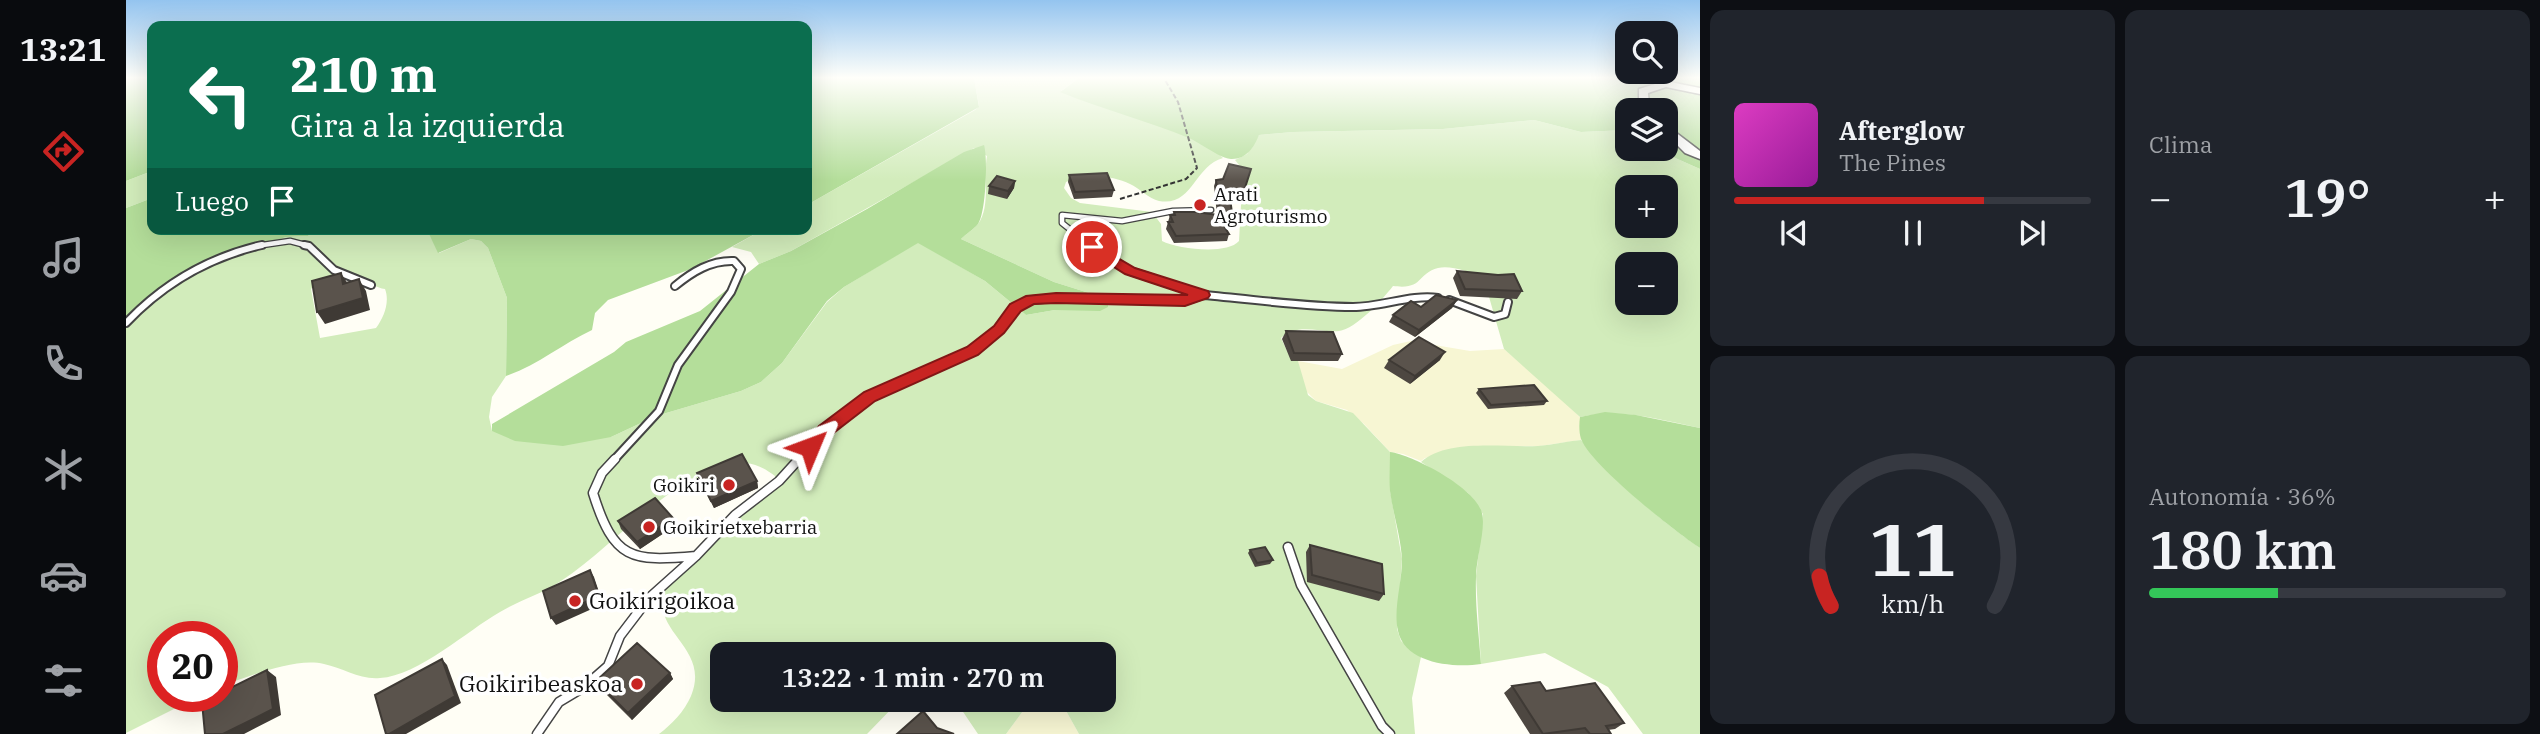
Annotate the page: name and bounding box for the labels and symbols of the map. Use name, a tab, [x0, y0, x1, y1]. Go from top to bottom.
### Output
place label: Arati Agroturismo	[1214, 182, 1327, 228]
marker: Arati Agroturismo	[1192, 197, 1208, 213]
pin	[1062, 217, 1122, 277]
position arrow	[773, 410, 847, 484]
place label: Goikiri	[653, 473, 715, 497]
marker: Goikiri	[721, 477, 737, 493]
place label: Goikirietxebarria	[663, 515, 817, 539]
marker: Goikirietxebarria	[641, 519, 657, 535]
place label: Goikirigoikoa	[589, 585, 735, 615]
marker: Goikirigoikoa	[567, 593, 583, 609]
speed limit sign: 20	[147, 621, 238, 712]
place label: Goikiribeaskoa	[459, 668, 623, 698]
marker: Goikiribeaskoa	[629, 676, 645, 692]

